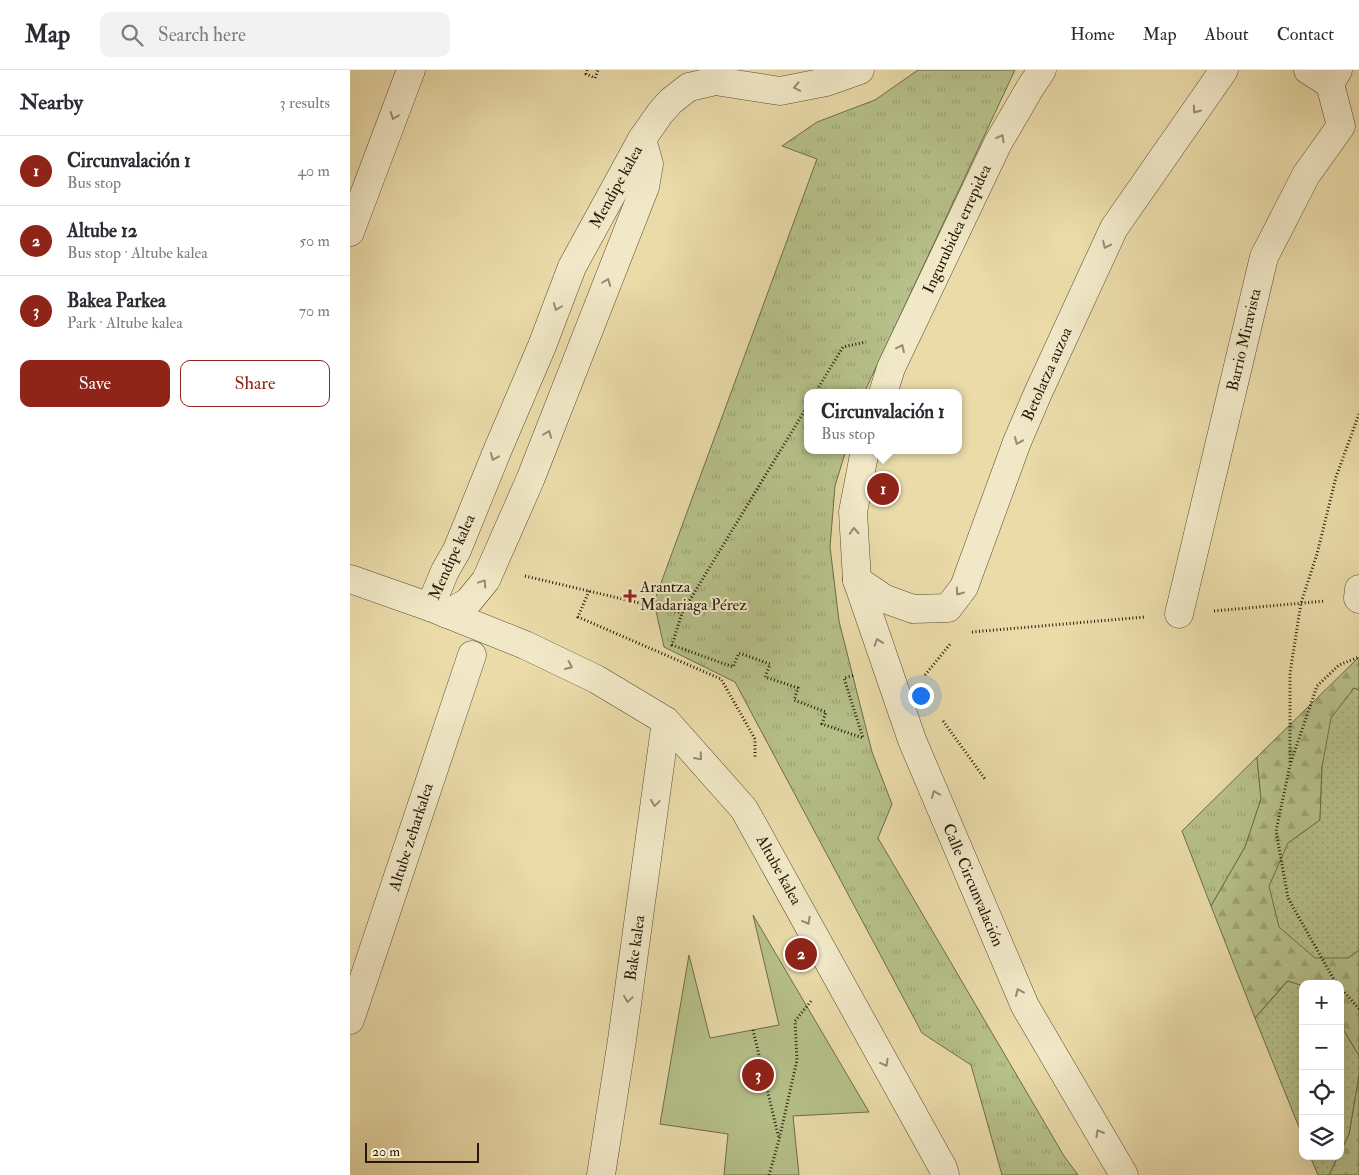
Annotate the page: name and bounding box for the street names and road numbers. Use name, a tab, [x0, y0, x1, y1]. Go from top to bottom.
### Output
street label: Mendipe kalea	[585, 142, 648, 232]
street label: Ingurubidea errepidea	[918, 161, 997, 297]
street label: Barrio Miravista	[1222, 286, 1266, 393]
street label: Betolatza auzoa	[1017, 324, 1077, 424]
street label: Mendipe kalea	[424, 511, 481, 603]
street label: Altube zeharkalea	[384, 780, 438, 894]
street label: Calle Circunvalación	[938, 821, 1008, 949]
street label: Altube kalea	[751, 831, 807, 909]
street label: Bake kalea	[621, 914, 650, 982]

